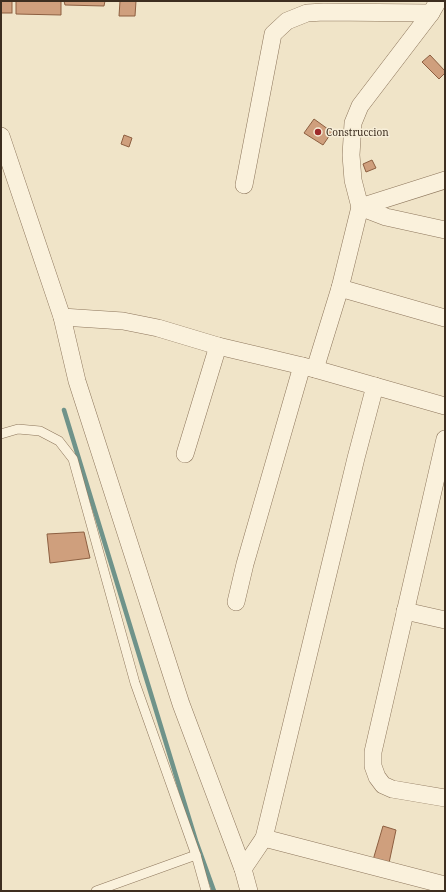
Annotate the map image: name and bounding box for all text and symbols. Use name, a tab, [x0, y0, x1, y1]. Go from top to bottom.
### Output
place label: Construccion	[326, 125, 389, 139]
marker: Construccion	[313, 127, 323, 137]

